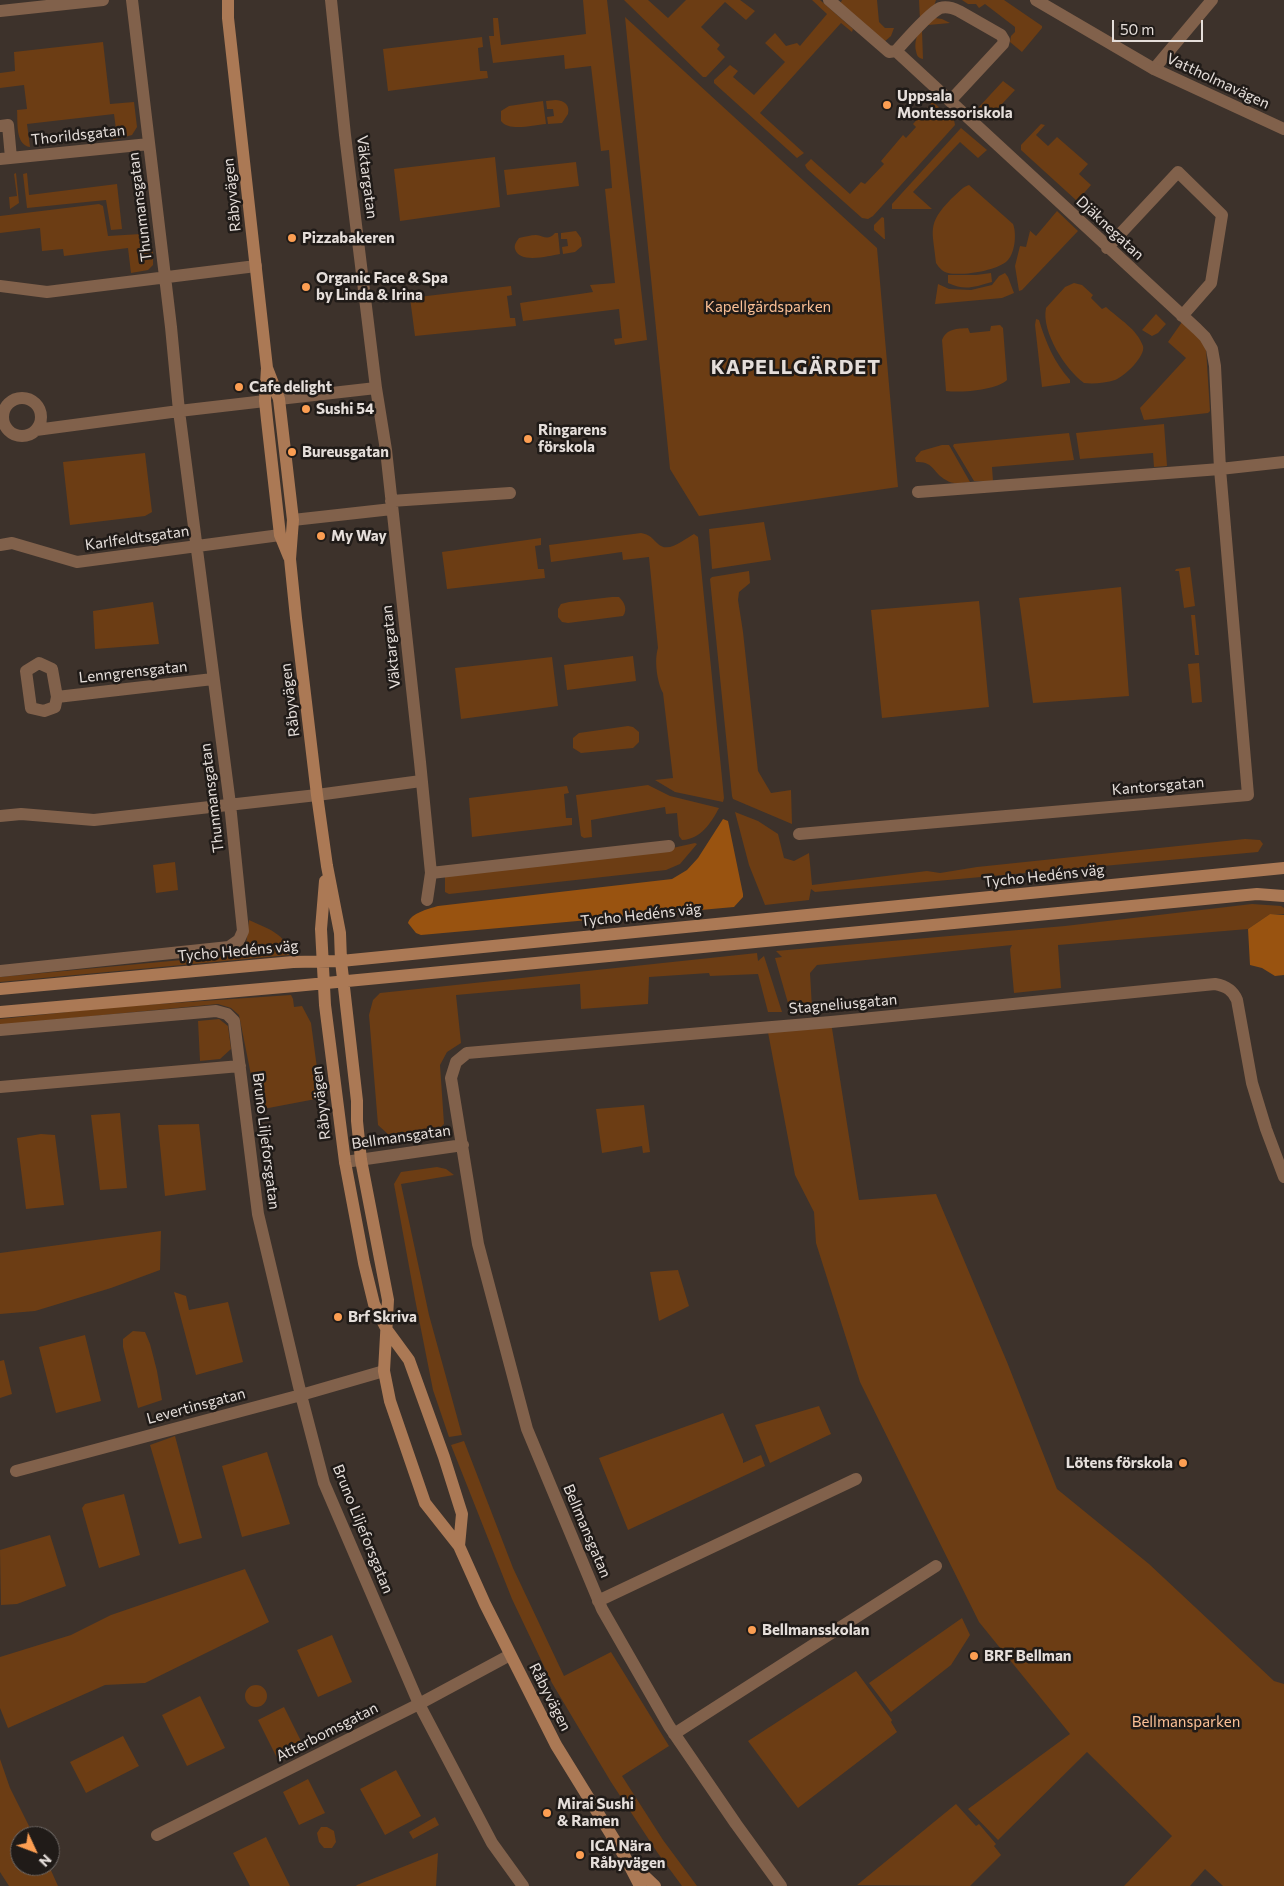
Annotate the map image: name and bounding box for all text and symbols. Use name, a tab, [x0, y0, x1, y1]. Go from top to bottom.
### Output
scale bar	[1114, 10, 1205, 42]
text: 50 m	[1120, 20, 1154, 38]
street label: Vattholmavägen	[1164, 49, 1272, 113]
place label: Uppsala Montessoriskola	[897, 87, 1013, 122]
marker: Uppsala Montessoriskola	[881, 99, 893, 111]
street label: Thorildsgatan	[30, 121, 126, 149]
street label: Väktargatan	[353, 134, 381, 220]
street label: Thunmansgatan	[124, 151, 156, 263]
street label: Råbyvägen	[219, 157, 245, 233]
street label: Djäknegatan	[1073, 192, 1147, 264]
place label: Pizzabakeren	[302, 229, 395, 247]
marker: Pizzabakeren	[286, 232, 298, 244]
place label: Organic Face & Spa by Linda & Irina	[316, 269, 448, 304]
marker: Organic Face & Spa by Linda & Irina	[300, 281, 312, 293]
park label: Kapellgärdsparken	[705, 298, 831, 316]
district label: KAPELLGÄRDET	[709, 355, 883, 379]
place label: Cafe delight	[249, 378, 332, 396]
marker: Cafe delight	[233, 381, 245, 393]
place label: Sushi 54	[316, 400, 374, 418]
marker: Sushi 54	[300, 403, 312, 415]
place label: Ringarens förskola	[538, 421, 607, 456]
marker: Ringarens förskola	[522, 433, 534, 445]
place label: Bureusgatan	[302, 443, 389, 461]
marker: Bureusgatan	[286, 446, 298, 458]
street label: Karlfeldtsgatan	[84, 522, 190, 554]
place label: My Way	[331, 527, 387, 545]
marker: My Way	[315, 530, 327, 542]
street label: Väktargatan	[378, 604, 404, 690]
street label: Lenngrensgatan	[78, 657, 188, 687]
street label: Råbyvägen	[277, 662, 303, 738]
street label: Thunmansgatan	[196, 742, 228, 854]
street label: Kantorsgatan	[1111, 773, 1205, 799]
street label: Tycho Hedéns väg	[983, 861, 1105, 891]
street label: Tycho Hedéns väg	[580, 900, 702, 930]
street label: Tycho Hedéns väg	[177, 937, 299, 965]
street label: Stagneliusgatan	[788, 990, 898, 1018]
street label: Råbyvägen	[308, 1065, 334, 1141]
street label: Bruno Liljeforsgatan	[249, 1071, 283, 1211]
street label: Bellmansgatan	[350, 1121, 452, 1153]
place label: Brf Skriva	[348, 1308, 417, 1326]
marker: Brf Skriva	[332, 1311, 344, 1323]
street label: Levertinsgatan	[145, 1384, 247, 1428]
place label: Lötens förskola	[1066, 1454, 1173, 1472]
marker: Lötens förskola	[1177, 1457, 1189, 1469]
street label: Bruno Liljeforsgatan	[329, 1462, 397, 1596]
street label: Bellmansgatan	[559, 1481, 615, 1581]
place label: Bellmansskolan	[762, 1621, 869, 1639]
marker: Bellmansskolan	[746, 1624, 758, 1636]
place label: BRF Bellman	[984, 1647, 1071, 1665]
marker: BRF Bellman	[968, 1650, 980, 1662]
street label: Råbyvägen	[525, 1660, 575, 1734]
street label: Atterbomsgatan	[273, 1699, 381, 1765]
park label: Bellmansparken	[1132, 1713, 1240, 1731]
place label: Mirai Sushi & Ramen	[557, 1795, 634, 1830]
marker: Mirai Sushi & Ramen	[541, 1807, 553, 1819]
north arrow	[10, 1826, 60, 1876]
place label: ICA Nära Råbyvägen	[590, 1837, 665, 1872]
marker: ICA Nära Råbyvägen	[574, 1849, 586, 1861]
text: N	[36, 1851, 55, 1871]

